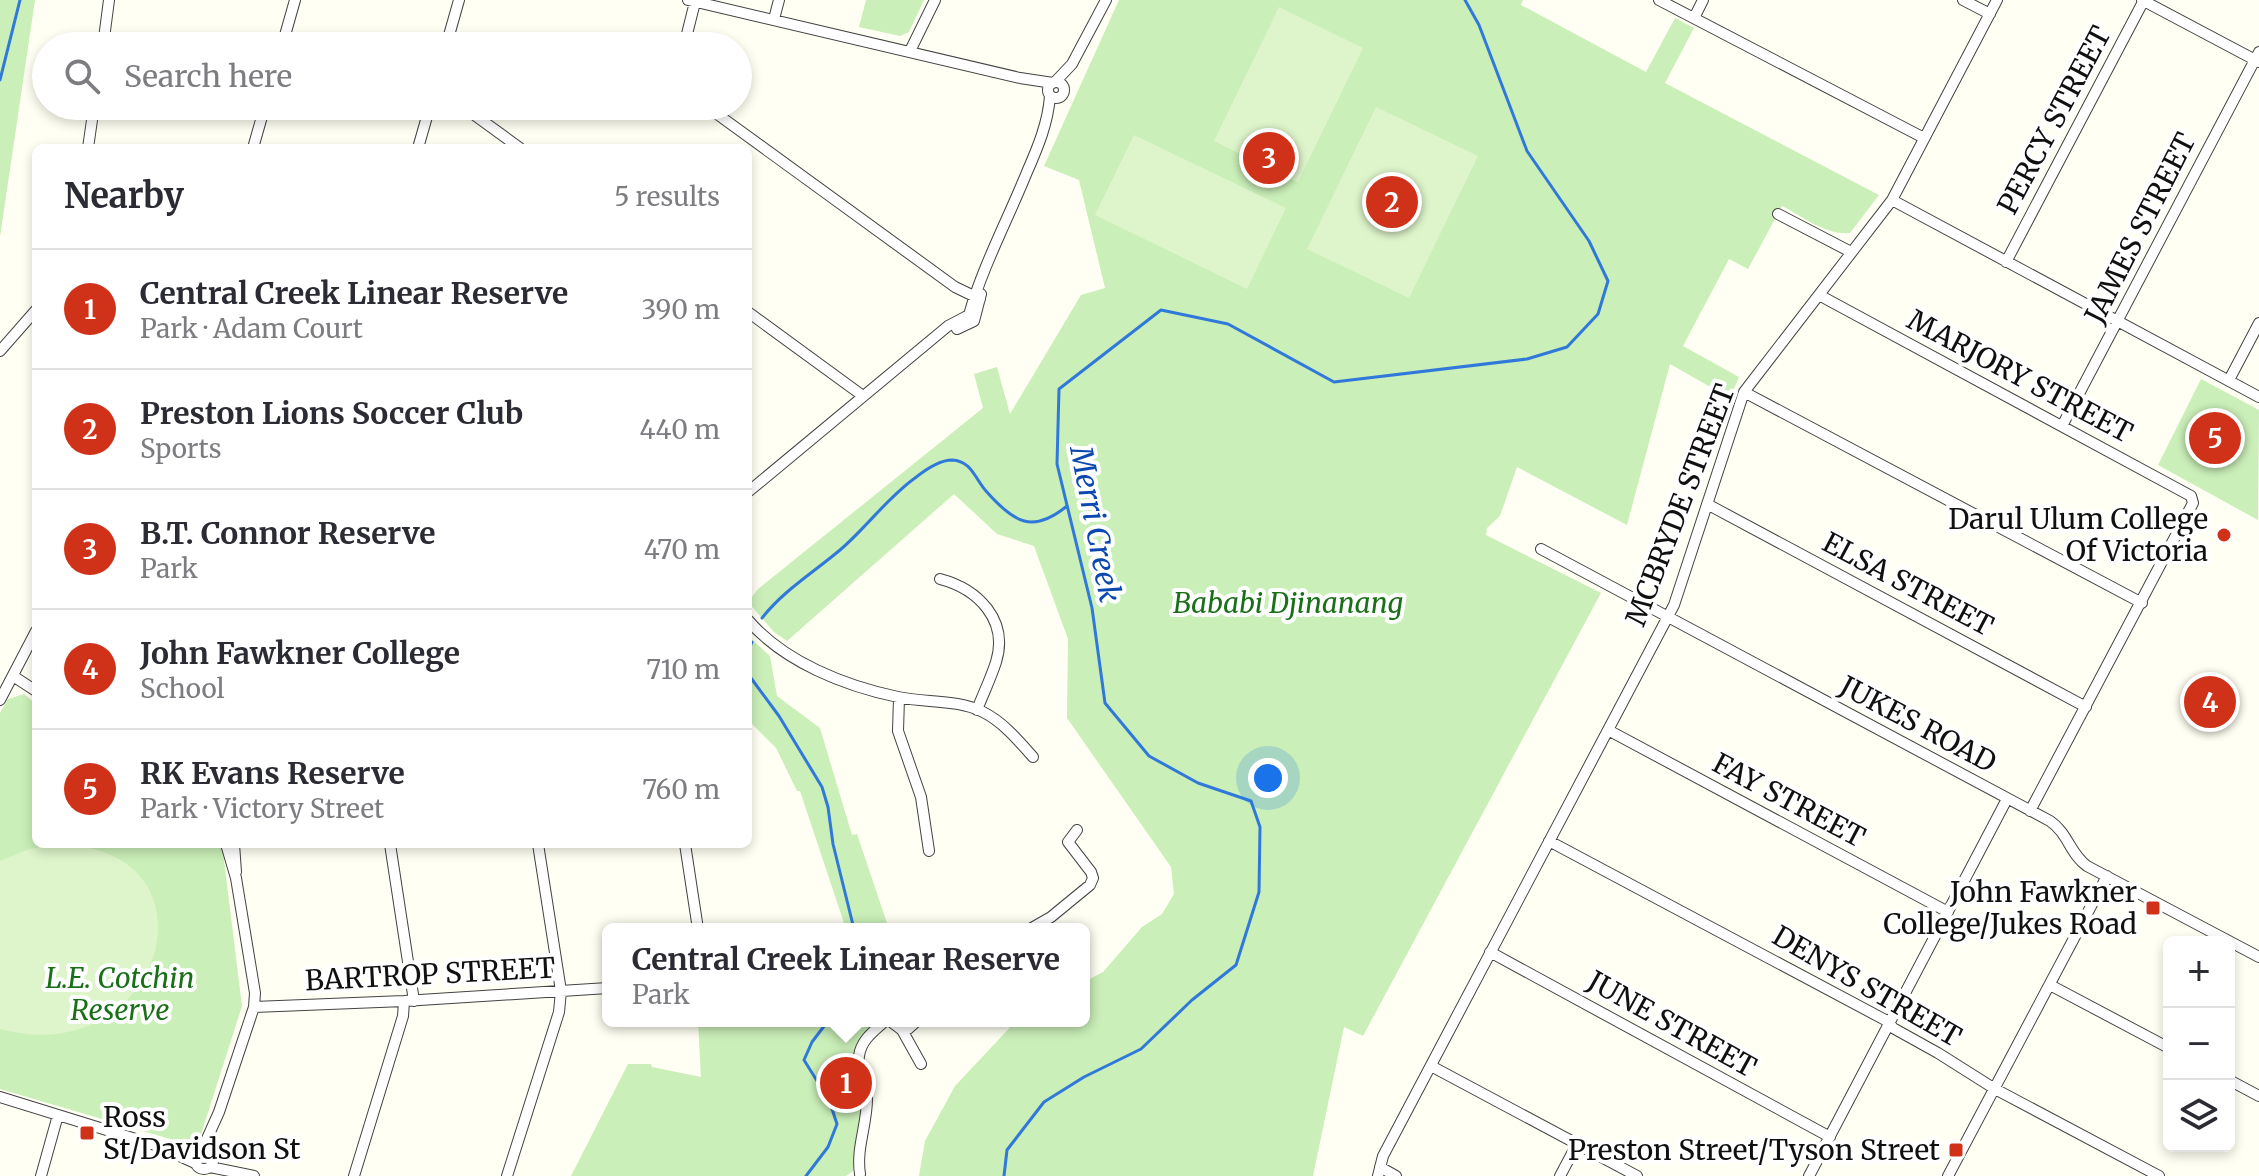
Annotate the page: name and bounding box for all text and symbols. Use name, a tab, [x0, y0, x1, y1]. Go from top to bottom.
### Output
street label: PERCY STREET	[1989, 20, 2119, 220]
search box	[32, 32, 752, 120]
icon: search	[60, 54, 104, 98]
text: Search here	[124, 57, 292, 95]
street label: JAMES STREET	[2076, 127, 2204, 330]
pin: 3	[1243, 128, 1295, 188]
pin: 2	[1366, 172, 1418, 232]
text: Nearby	[64, 175, 184, 217]
text: 5 results	[614, 180, 720, 213]
text: Central Creek Linear Reserve	[140, 274, 568, 312]
text: 1	[84, 293, 96, 326]
text: 390 m	[641, 293, 720, 326]
street label: MARJORY STREET	[1901, 301, 2139, 451]
text: Park · Adam Court	[140, 312, 363, 345]
street label: MCBRYDE STREET	[1617, 379, 1743, 631]
text: Preston Lions Soccer Club	[140, 394, 523, 432]
pin: 5	[2189, 408, 2241, 468]
text: 2	[82, 413, 98, 446]
text: 440 m	[640, 413, 720, 446]
text: Sports	[140, 432, 222, 465]
water label: Merri Creek	[1062, 440, 1130, 606]
place label: Darul Ulum College Of Victoria	[1948, 501, 2208, 569]
text: B.T. Connor Reserve	[140, 514, 436, 552]
street label: ELSA STREET	[1817, 524, 1999, 644]
marker: Darul Ulum College Of Victoria	[2215, 526, 2233, 544]
text: 3	[83, 533, 97, 566]
text: 470 m	[644, 533, 720, 566]
text: Park	[140, 552, 198, 585]
park label: Bababi Djinanang	[1173, 585, 1403, 621]
text: John Fawkner College	[140, 634, 460, 672]
text: 4	[82, 653, 98, 686]
text: 710 m	[646, 653, 720, 686]
street label: JUKES ROAD	[1833, 667, 2002, 780]
text: School	[140, 672, 225, 705]
pin: 4	[2184, 672, 2236, 732]
street label: FAY STREET	[1707, 745, 1871, 855]
text: RK Evans Reserve	[140, 754, 405, 792]
your location	[1248, 758, 1288, 798]
text: 5	[82, 773, 98, 806]
text: 760 m	[642, 773, 720, 806]
text: Park · Victory Street	[140, 792, 384, 825]
place label: John Fawkner College/Jukes Road	[1883, 874, 2137, 942]
marker: John Fawkner College/Jukes Road	[2144, 899, 2162, 917]
street label: DENYS STREET	[1766, 917, 1968, 1055]
popup	[602, 923, 1090, 1027]
map controls	[2163, 936, 2235, 1152]
button: +	[2163, 936, 2235, 1008]
text: Central Creek Linear Reserve	[632, 940, 1060, 978]
street label: BARTROP STREET	[304, 949, 556, 999]
park label: L.E. Cotchin Reserve	[46, 960, 194, 1028]
street label: JUNE STREET	[1580, 962, 1763, 1085]
text: Park	[632, 978, 690, 1011]
button: −	[2163, 1008, 2235, 1080]
pin: 1	[820, 1053, 872, 1113]
button: layers	[2163, 1080, 2235, 1152]
place label: Ross St/Davidson St	[103, 1099, 300, 1167]
marker: Ross St/Davidson St	[78, 1124, 96, 1142]
place label: Preston Street/Tyson Street	[1568, 1132, 1940, 1168]
marker: Preston Street/Tyson Street	[1947, 1141, 1965, 1159]

